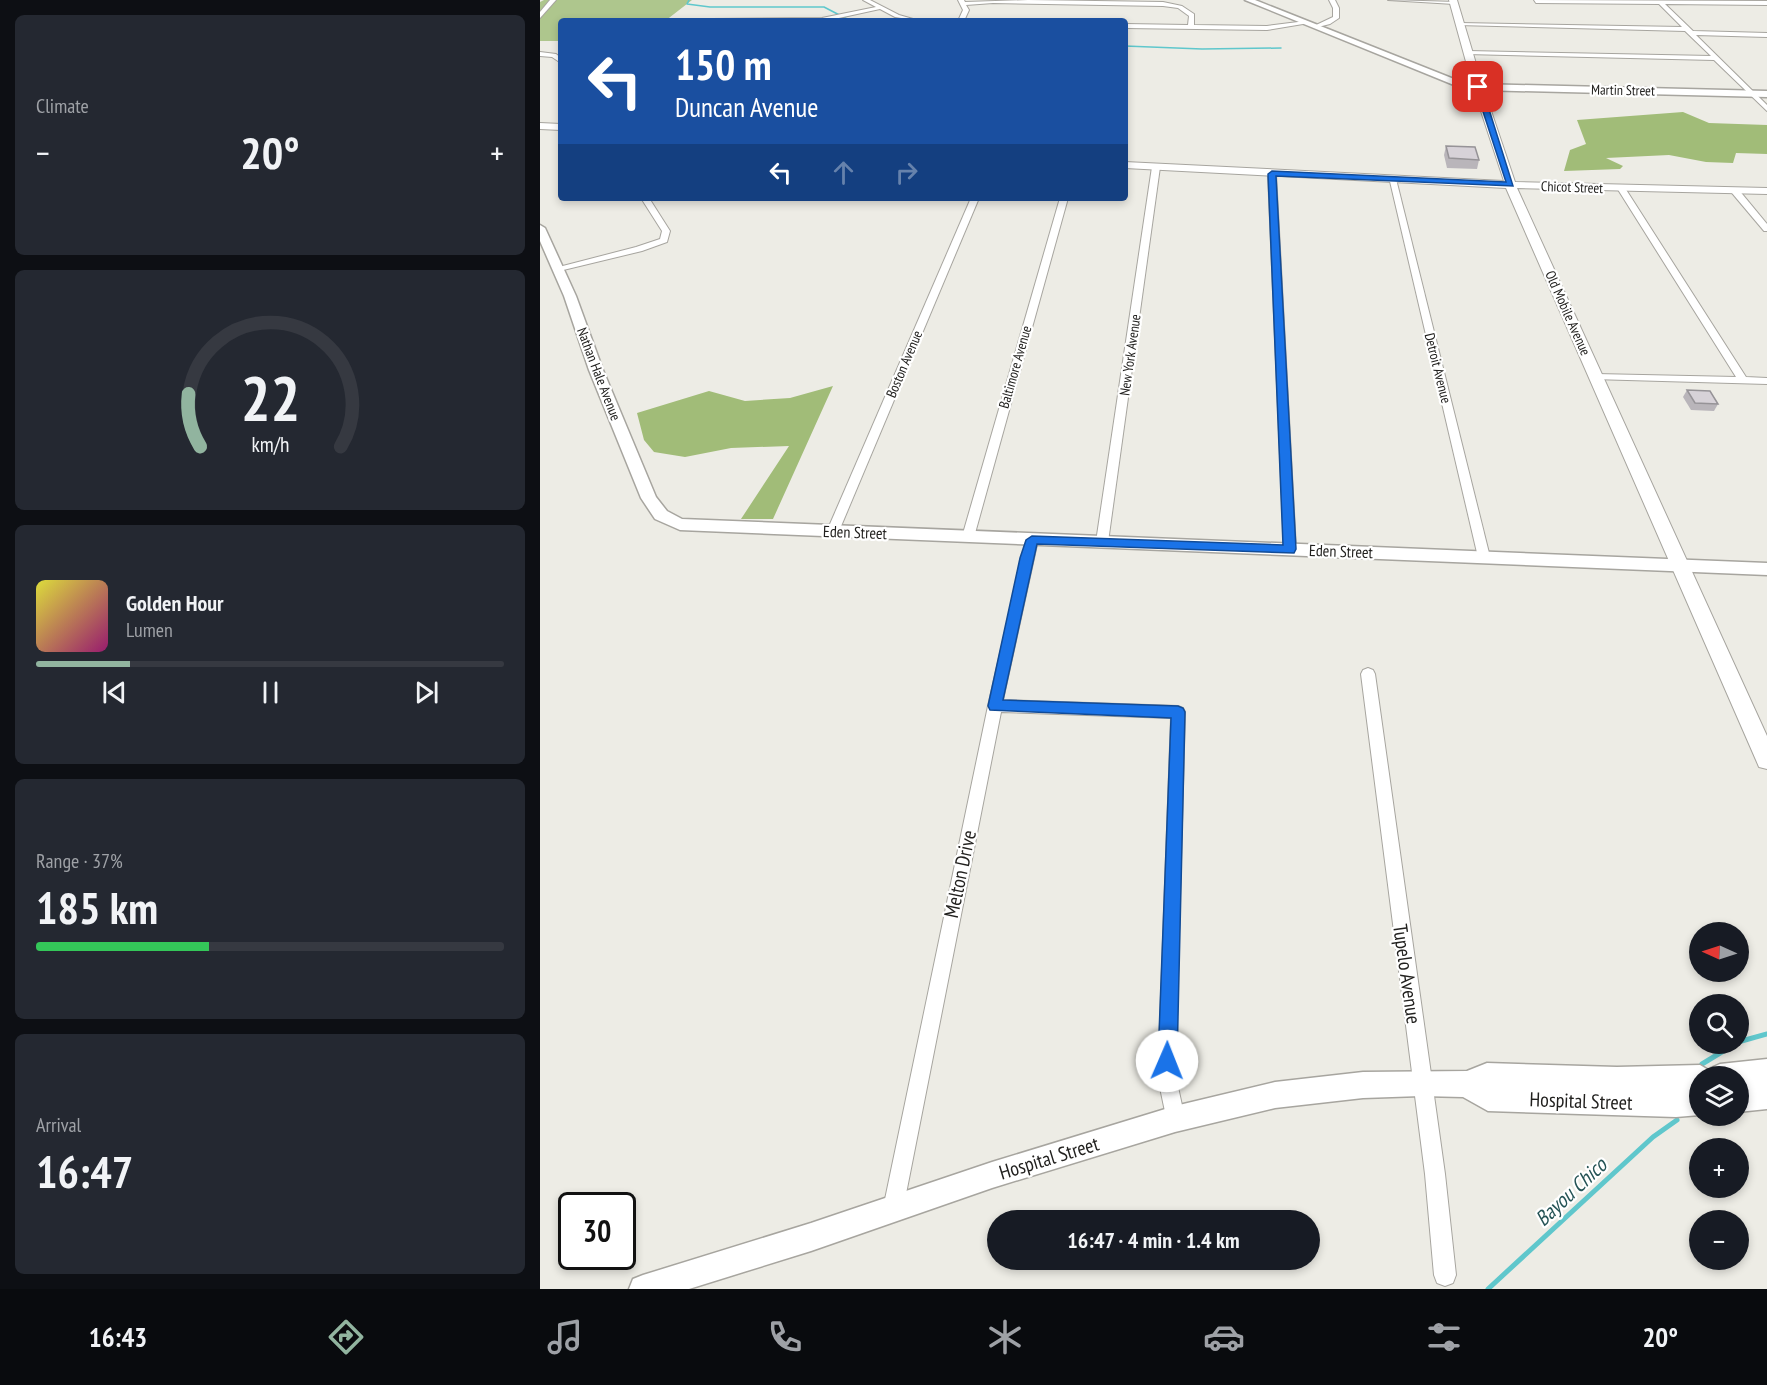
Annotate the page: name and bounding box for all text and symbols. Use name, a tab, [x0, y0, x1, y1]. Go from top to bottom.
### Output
text: 150 m	[675, 37, 772, 92]
icon: left	[576, 42, 654, 120]
pin	[1452, 61, 1503, 112]
icon: arrive	[1461, 70, 1494, 103]
street label: Martin Street	[1591, 80, 1655, 100]
text: Duncan Avenue	[675, 90, 818, 124]
text: Climate	[36, 93, 89, 119]
text: 20°	[240, 123, 300, 181]
text: −	[36, 131, 50, 174]
text: +	[490, 131, 504, 174]
icon: left	[764, 156, 797, 189]
icon: ahead	[827, 156, 860, 189]
icon: right	[890, 156, 923, 189]
street label: Chicot Street	[1541, 177, 1604, 197]
street label: Old Mobile Avenue	[1541, 268, 1595, 358]
street label: New York Avenue	[1115, 313, 1145, 397]
street label: Baltimore Avenue	[995, 323, 1035, 410]
street label: Nathan Hale Avenue	[573, 325, 625, 423]
street label: Boston Avenue	[882, 327, 926, 400]
street label: Detroit Avenue	[1421, 331, 1455, 405]
text: 22	[240, 357, 300, 438]
text: km/h	[251, 430, 289, 458]
street label: Eden Street	[823, 521, 888, 543]
street label: Eden Street	[1309, 540, 1374, 562]
text: Golden Hour	[126, 589, 224, 617]
text: Lumen	[126, 617, 173, 643]
icon: previous	[98, 676, 131, 709]
icon: pause	[254, 676, 287, 709]
icon: next	[410, 676, 443, 709]
street label: Melton Drive	[938, 828, 982, 920]
text: Range · 37%	[36, 848, 123, 874]
text: 185 km	[36, 878, 158, 936]
street label: Tupelo Avenue	[1387, 922, 1427, 1026]
north arrow	[1689, 922, 1749, 982]
map controls	[1689, 922, 1749, 1270]
button: search	[1689, 994, 1749, 1054]
position arrow	[1135, 1029, 1199, 1093]
button: layers	[1689, 1066, 1749, 1126]
street label: Hospital Street	[1529, 1086, 1633, 1116]
text: Arrival	[36, 1112, 81, 1138]
street label: Hospital Street	[996, 1130, 1103, 1185]
button: +	[1689, 1138, 1749, 1198]
text: 16:47	[36, 1142, 133, 1200]
water label: Bayou Chico	[1529, 1150, 1614, 1232]
speed limit sign: 30	[558, 1192, 636, 1270]
button: −	[1689, 1210, 1749, 1270]
text: 16:47 · 4 min · 1.4 km	[1067, 1226, 1240, 1254]
icon: directions	[325, 1316, 367, 1358]
icon: music	[544, 1316, 586, 1358]
icon: phone	[764, 1316, 806, 1358]
icon: climate	[984, 1316, 1026, 1358]
icon: car	[1203, 1316, 1245, 1358]
icon: filters	[1423, 1316, 1465, 1358]
text: 16:43	[89, 1320, 147, 1354]
text: 20°	[1642, 1320, 1678, 1354]

